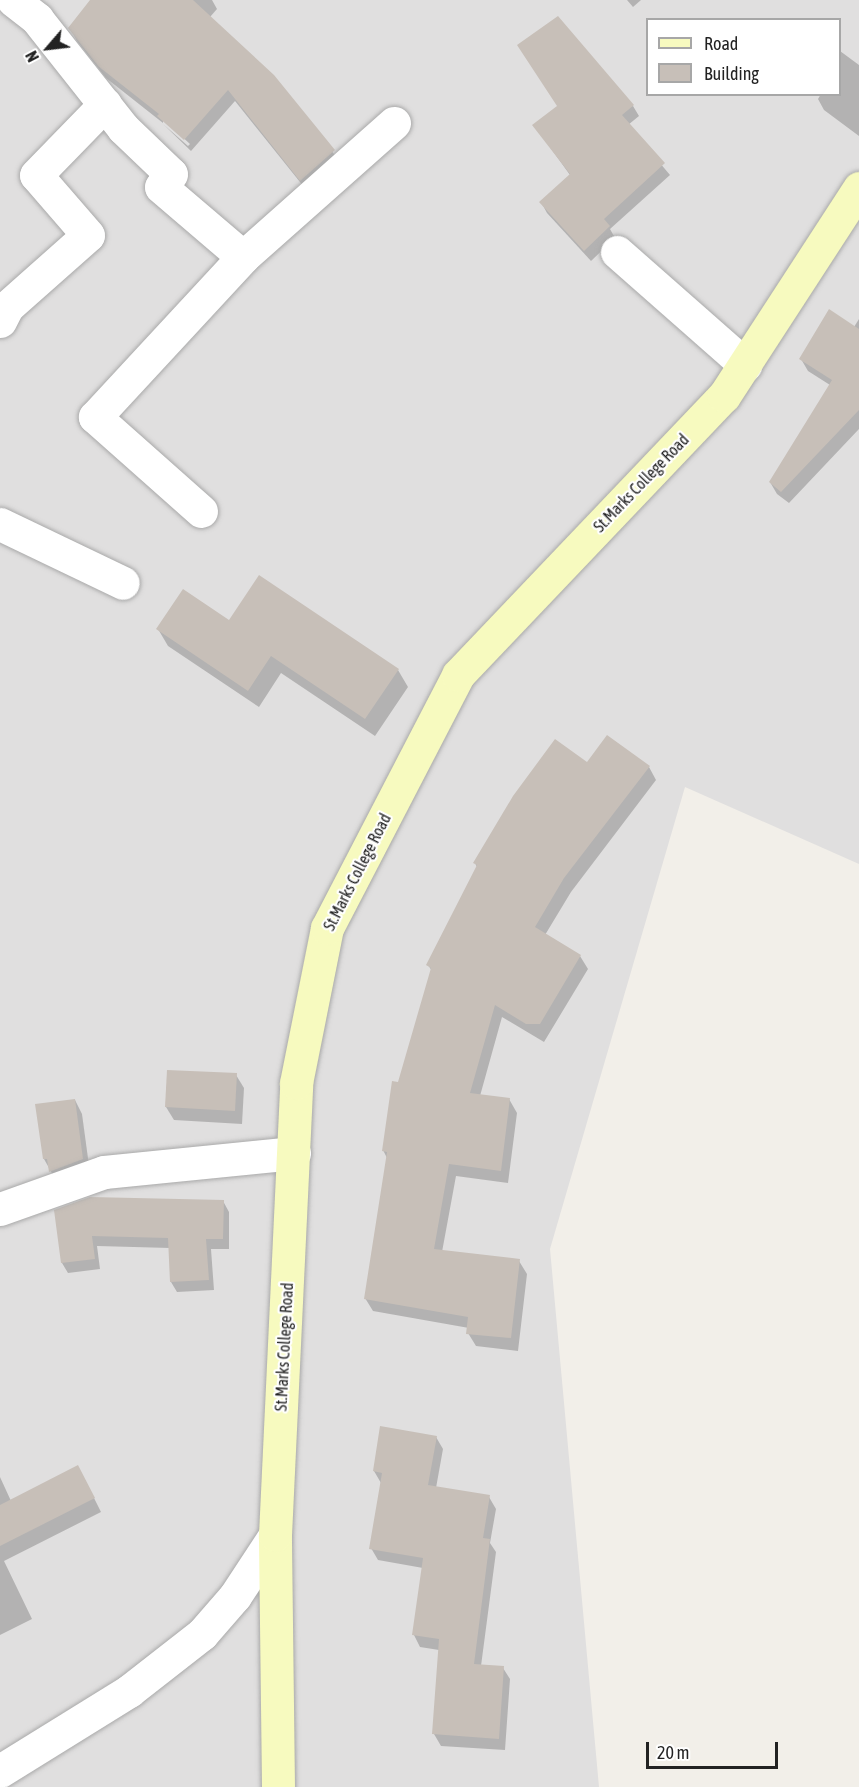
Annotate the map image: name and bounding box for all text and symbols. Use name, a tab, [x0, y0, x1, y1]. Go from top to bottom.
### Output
north arrow	[18, 18, 78, 78]
legend	[646, 18, 841, 96]
text: Road	[704, 33, 738, 54]
text: N	[22, 48, 42, 65]
text: Building	[704, 63, 759, 84]
street label: St.Marks College Road	[589, 430, 693, 536]
street label: St.Marks College Road	[319, 810, 395, 934]
street label: St.Marks College Road	[271, 1282, 297, 1412]
scale bar	[649, 1730, 781, 1768]
text: 20 m	[657, 1742, 689, 1763]

